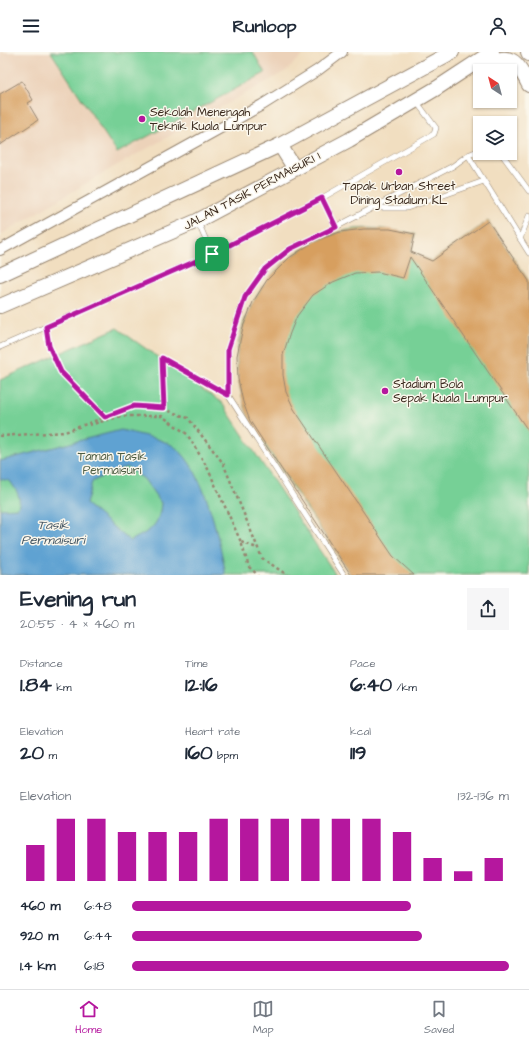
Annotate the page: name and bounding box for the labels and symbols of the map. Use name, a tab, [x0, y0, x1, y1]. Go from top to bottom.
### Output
north arrow	[473, 64, 517, 108]
place label: Sekolah Menengah Teknik Kuala Lumpur	[150, 104, 267, 135]
marker: Sekolah Menengah Teknik Kuala Lumpur	[137, 114, 147, 124]
street label: JALAN TASIK PERMAISURI 1	[180, 147, 324, 234]
marker: Tapak Urban Street Dining Stadium KL	[394, 167, 404, 177]
place label: Tapak Urban Street Dining Stadium KL	[343, 178, 455, 210]
pin	[195, 237, 229, 271]
place label: Stadium Bola Sepak Kuala Lumpur	[393, 376, 508, 407]
marker: Stadium Bola Sepak Kuala Lumpur	[380, 386, 390, 396]
park label: Taman Tasik Permaisuri	[78, 448, 147, 479]
water label: Tasik Permaisuri	[21, 516, 87, 549]

